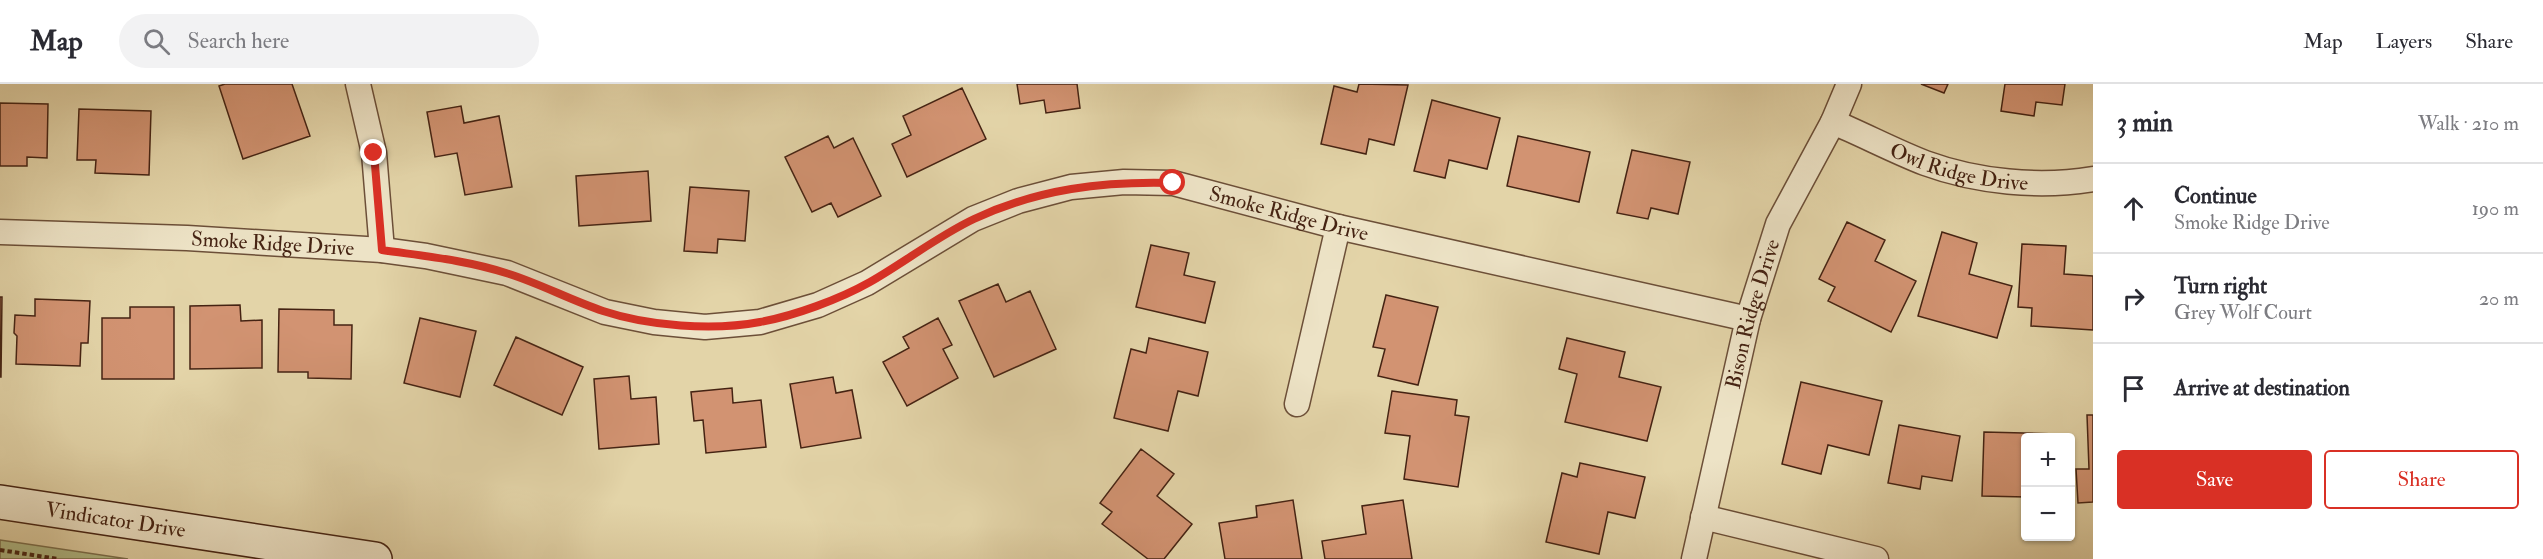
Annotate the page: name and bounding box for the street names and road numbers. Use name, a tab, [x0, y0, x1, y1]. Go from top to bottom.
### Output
street label: Owl Ridge Drive	[1886, 136, 2029, 196]
street label: Smoke Ridge Drive	[1206, 180, 1371, 247]
street label: Smoke Ridge Drive	[190, 225, 355, 262]
street label: Bison Ridge Drive	[1719, 235, 1786, 391]
street label: Vindicator Drive	[44, 496, 188, 544]

